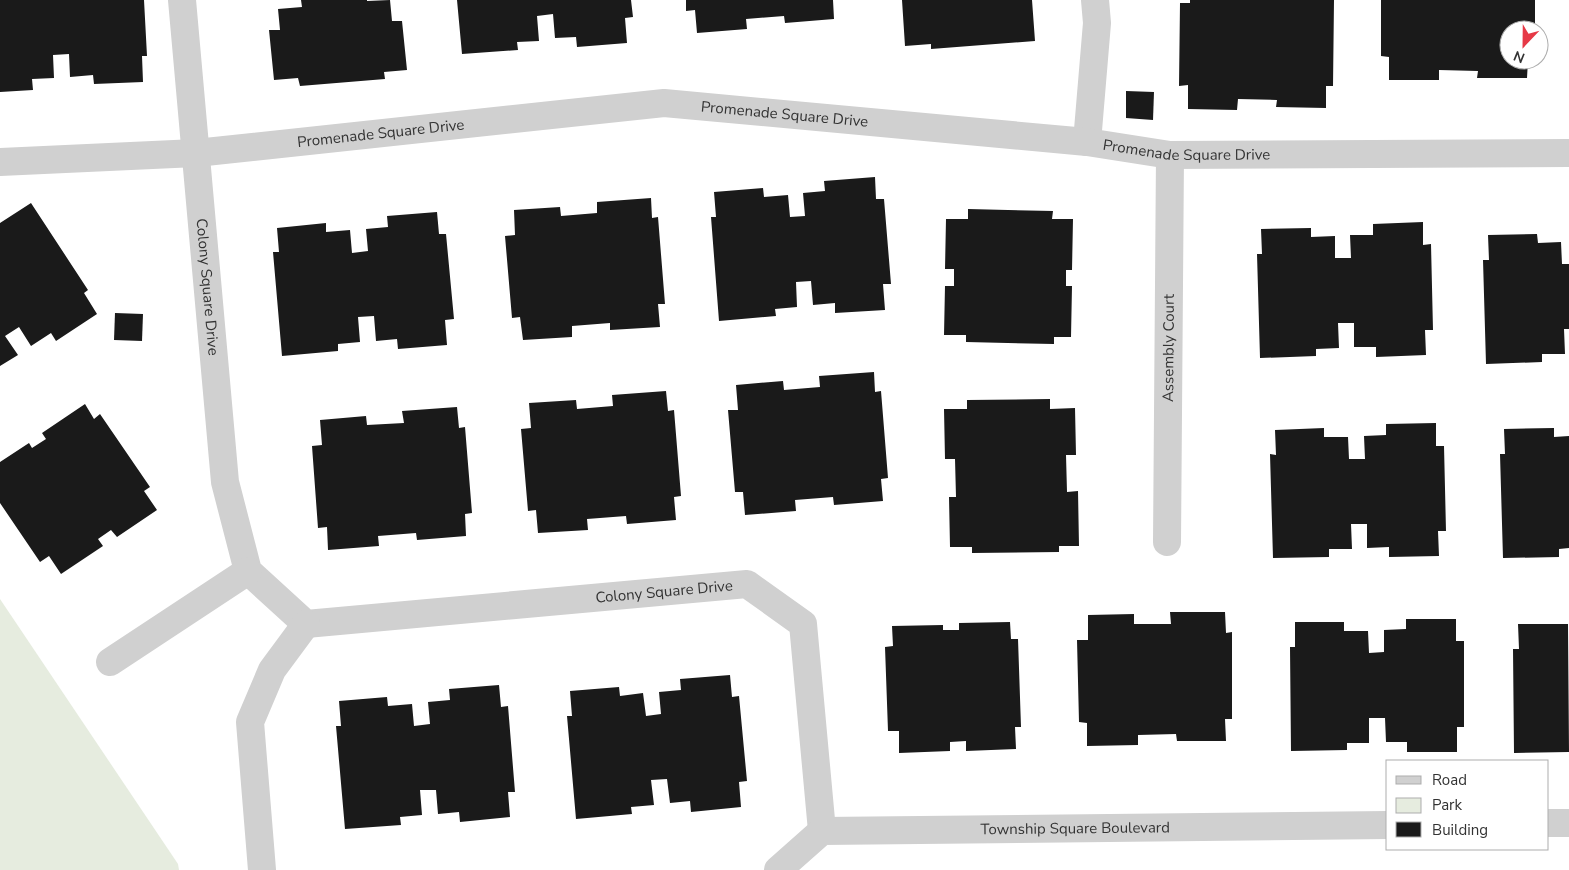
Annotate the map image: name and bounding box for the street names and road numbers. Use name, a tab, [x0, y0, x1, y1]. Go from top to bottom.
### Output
street label: Promenade Square Drive	[700, 96, 869, 132]
street label: Promenade Square Drive	[296, 114, 465, 152]
street label: Promenade Square Drive	[1102, 135, 1270, 165]
street label: Colony Square Drive	[192, 217, 224, 356]
street label: Assembly Court	[1158, 293, 1179, 402]
street label: Colony Square Drive	[595, 575, 734, 608]
street label: Township Square Boulevard	[980, 817, 1170, 839]

